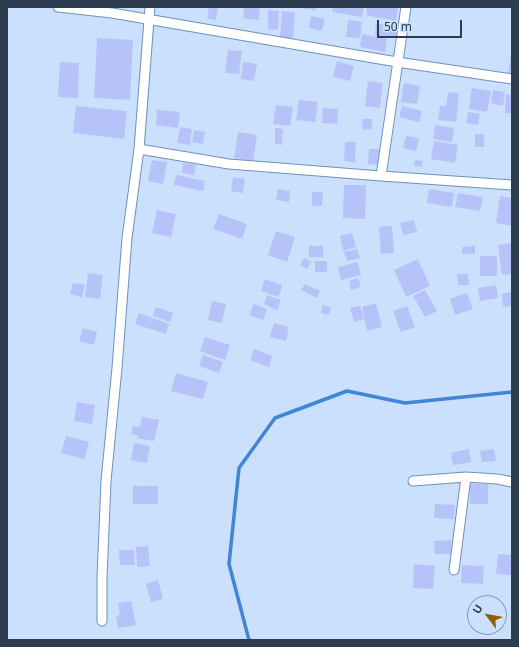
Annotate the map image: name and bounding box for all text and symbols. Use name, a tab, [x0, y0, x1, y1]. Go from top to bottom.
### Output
scale bar	[379, 12, 464, 38]
text: 50 m	[384, 18, 412, 35]
north arrow	[467, 595, 507, 635]
text: U	[469, 601, 486, 616]

